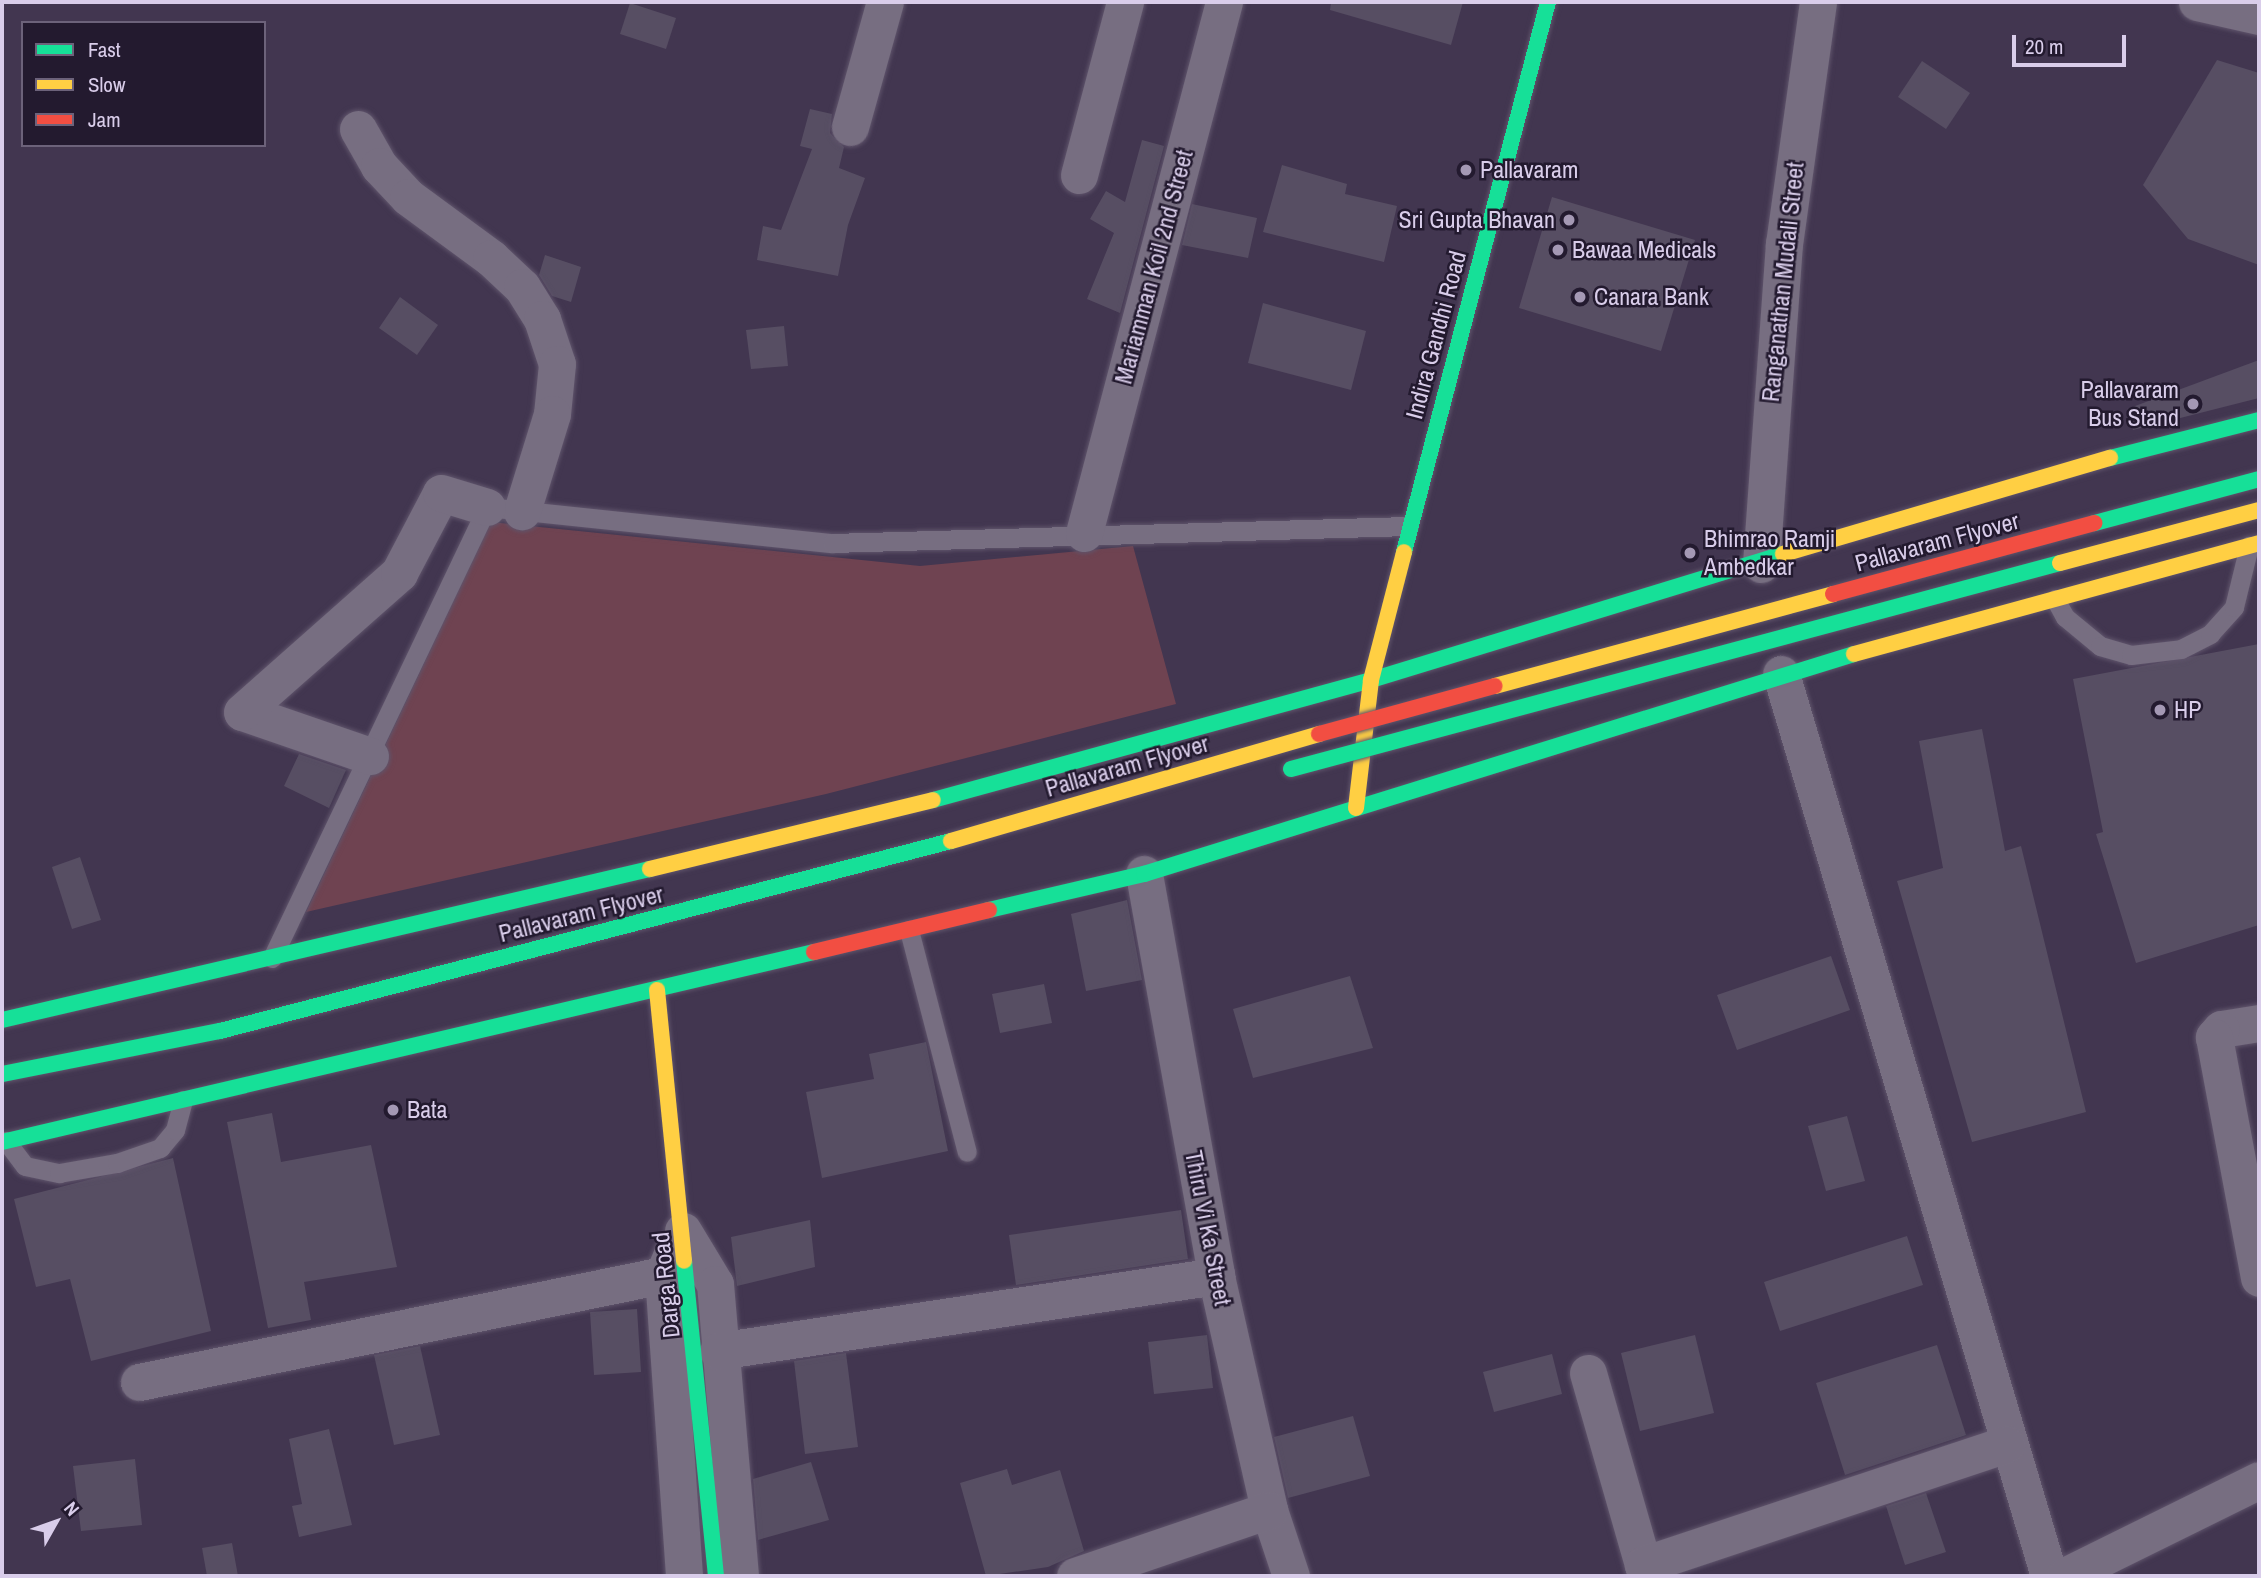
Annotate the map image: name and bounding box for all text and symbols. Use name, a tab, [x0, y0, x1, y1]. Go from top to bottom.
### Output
legend	[21, 21, 266, 147]
scale bar	[2016, 21, 2130, 65]
text: 20 m	[2025, 32, 2063, 61]
text: Fast	[88, 35, 121, 64]
text: Slow	[88, 70, 125, 99]
text: Jam	[88, 105, 121, 134]
street label: Mariamman Koil 2nd Street	[1109, 147, 1199, 387]
place label: Pallavaram	[1480, 156, 1578, 184]
street label: Ranganathan Mudali Street	[1756, 161, 1810, 403]
marker: Pallavaram	[1458, 162, 1474, 178]
place label: Sri Gupta Bhavan	[1399, 206, 1555, 234]
marker: Sri Gupta Bhavan	[1561, 212, 1577, 228]
place label: Bawaa Medicals	[1572, 236, 1716, 264]
marker: Bawaa Medicals	[1550, 242, 1566, 258]
street label: Indira Gandhi Road	[1400, 248, 1472, 422]
place label: Canara Bank	[1594, 283, 1709, 311]
marker: Canara Bank	[1572, 289, 1588, 305]
place label: Pallavaram Bus Stand	[2081, 376, 2179, 432]
marker: Pallavaram Bus Stand	[2185, 396, 2201, 412]
street label: Pallavaram Flyover	[1852, 506, 2022, 578]
place label: Bhimrao Ramji Ambedkar	[1704, 525, 1835, 581]
marker: Bhimrao Ramji Ambedkar	[1682, 545, 1698, 561]
place label: HP	[2174, 696, 2201, 724]
marker: HP	[2152, 702, 2168, 718]
street label: Pallavaram Flyover	[1042, 729, 1212, 803]
street label: Pallavaram Flyover	[496, 880, 666, 948]
place label: Bata	[407, 1096, 447, 1124]
marker: Bata	[385, 1102, 401, 1118]
street label: Thiru Vi Ka Street	[1179, 1148, 1237, 1308]
street label: Darga Road	[646, 1231, 686, 1339]
north arrow	[21, 1487, 91, 1557]
text: N	[59, 1496, 86, 1521]

